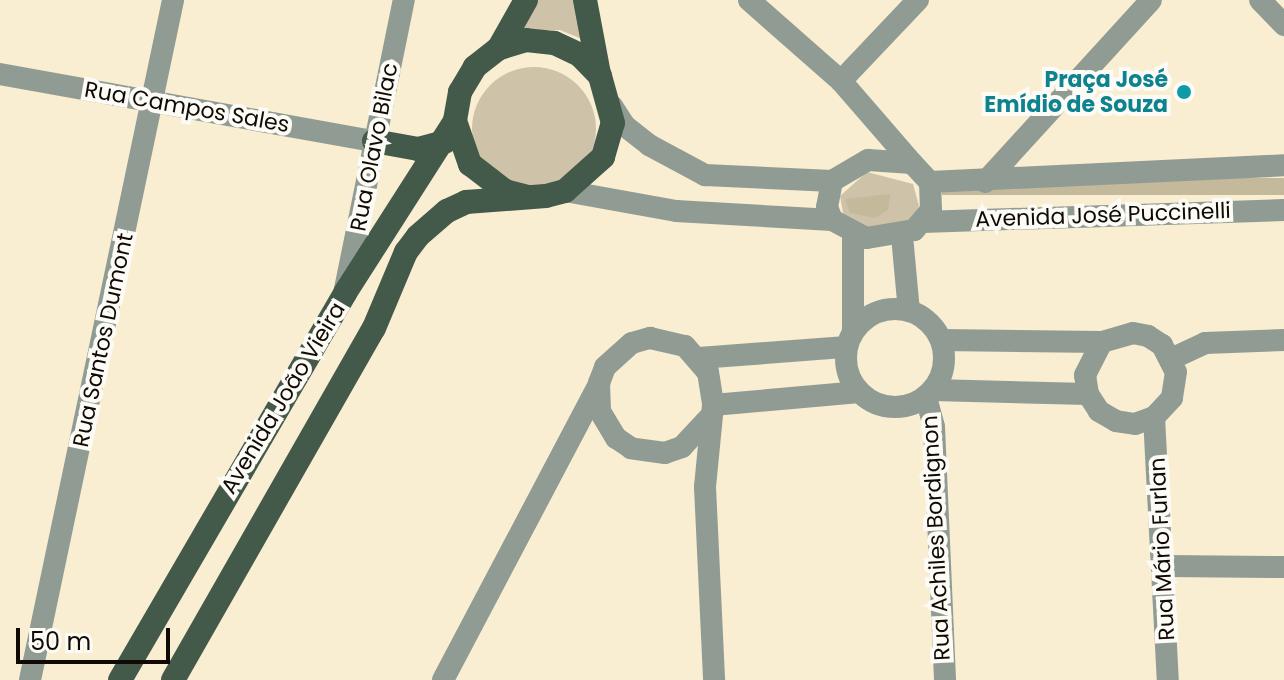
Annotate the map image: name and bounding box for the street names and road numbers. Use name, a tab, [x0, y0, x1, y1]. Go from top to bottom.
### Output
street label: Rua Olavo Bilac	[345, 61, 403, 233]
street label: Rua Campos Sales	[83, 76, 291, 138]
street label: Avenida José Puccinelli	[975, 197, 1231, 233]
street label: Rua Santos Dumont	[67, 231, 139, 449]
street label: Avenida João Vieira	[215, 297, 351, 499]
street label: Rua Achiles Bordignon	[916, 415, 956, 661]
street label: Rua Mário Furlan	[1144, 457, 1180, 641]

